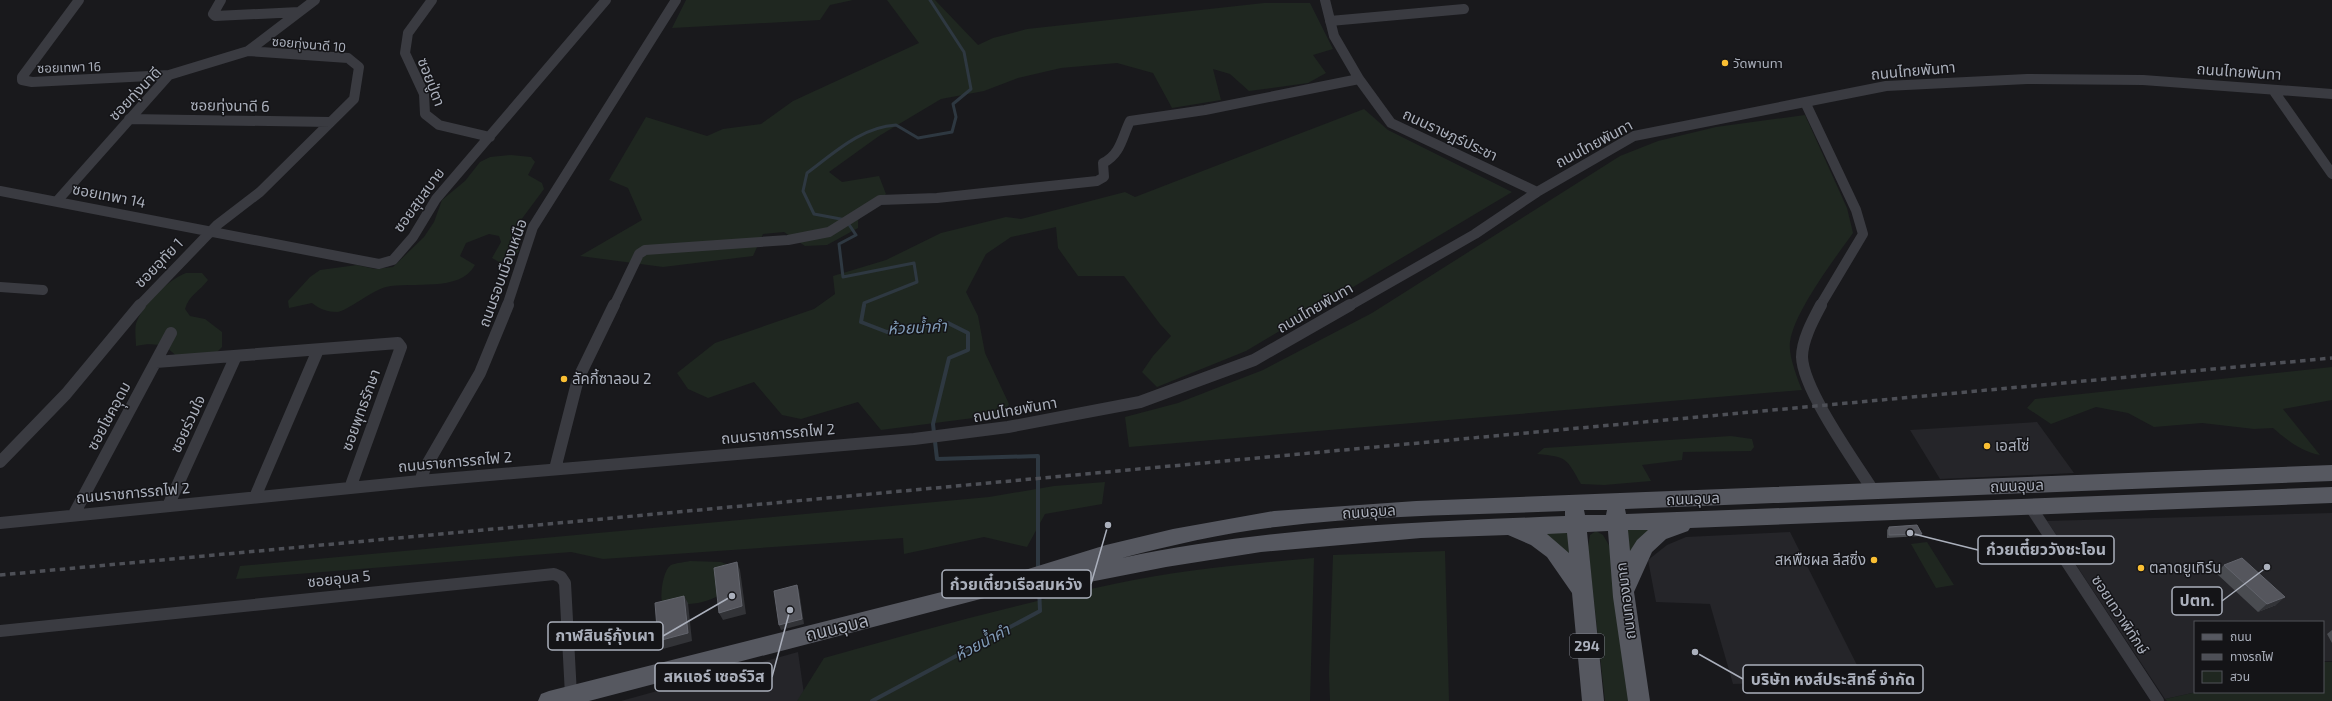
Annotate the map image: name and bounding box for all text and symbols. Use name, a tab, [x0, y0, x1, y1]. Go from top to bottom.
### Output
street label: ซอยทุ่งนาดี 10	[271, 33, 347, 55]
street label: ซอยปู่ตา	[414, 55, 449, 109]
place label: วัดพานทา	[1733, 55, 1783, 71]
street label: ถนนไทยพันทา	[1870, 57, 1956, 83]
street label: ซอยเทพา 16	[37, 58, 101, 76]
marker: วัดพานทา	[1720, 58, 1730, 68]
street label: ถนนไทยพันทา	[2196, 59, 2282, 83]
street label: ซอยทุ่งนาดี	[104, 63, 165, 125]
street label: ซอยทุ่งนาดี 6	[190, 95, 270, 116]
street label: ถนนราษฎร์ประชา	[1400, 104, 1501, 164]
street label: ถนนไทยพันทา	[1552, 115, 1635, 171]
street label: ซอยสุขสบาย	[389, 164, 448, 236]
street label: ซอยเทพา 14	[71, 179, 147, 211]
street label: ถนนรอบเมืองเหนือ	[474, 216, 530, 329]
street label: ซอยอุทัย 1	[130, 234, 187, 291]
street label: ถนนไทยพันทา	[1273, 278, 1356, 336]
water label: ห้วยน้ำคำ	[887, 314, 949, 338]
street label: ซอยพุทธรักษา	[337, 366, 384, 453]
place label: ลัคกี้ซาลอน 2	[572, 368, 651, 387]
marker: ลัคกี้ซาลอน 2	[559, 374, 569, 384]
street label: ซอยโชคอุุดม	[83, 378, 138, 455]
street label: ซอยร่วมใจ	[166, 392, 208, 455]
street label: ถนนไทยพันทา	[971, 393, 1058, 425]
street label: ถนนราชการรถไฟ 2	[720, 419, 836, 447]
place label: เอสโซ่	[1995, 436, 2029, 454]
marker: เอสโซ่	[1982, 441, 1992, 451]
street label: ถนนราชการรถไฟ 2	[397, 447, 513, 475]
street label: ถนนอุบล	[1990, 475, 2044, 496]
street label: ถนนราชการรถไฟ 2	[75, 478, 191, 506]
street label: ถนนอุบล	[1666, 488, 1720, 509]
street label: ถนนอุบล	[1342, 500, 1396, 523]
callout: ก๋วยเตี๋ยววังชะโอน	[1978, 536, 2114, 564]
text: ก๋วยเตี๋ยววังชะโอน	[1986, 538, 2106, 558]
place label: สหพืชผล ลีสซิ่ง	[1775, 550, 1866, 568]
marker: สหพืชผล ลีสซิ่ง	[1869, 555, 1879, 565]
place label: ตลาดยูเทิร์น	[2149, 558, 2221, 577]
street label: ถนนทองมาก	[1611, 562, 1639, 641]
marker: ตลาดยูเทิร์น	[2136, 563, 2146, 573]
street label: ซอยอุบล 5	[306, 566, 372, 591]
callout: ก๋วยเตี๋ยวเรือสมหวัง	[942, 570, 1091, 598]
street label: ซอยเทวาพิทักษ์	[2088, 571, 2153, 658]
text: ก๋วยเตี๋ยวเรือสมหวัง	[950, 573, 1082, 593]
callout: ปตท.	[2172, 587, 2222, 615]
text: ปตท.	[2180, 590, 2215, 609]
street label: ถนนอุบล	[803, 609, 871, 646]
water label: ห้วยน้ำคำ	[951, 618, 1014, 664]
legend	[2194, 621, 2324, 693]
callout: กาฬสินธุ์กุ้งเผา	[548, 622, 663, 650]
text: กาฬสินธุ์กุ้งเผา	[555, 625, 655, 645]
text: ถนน	[2230, 629, 2252, 643]
road number: 294	[1570, 634, 1604, 658]
text: ทางรถไฟ	[2230, 649, 2273, 663]
callout: สหแอร์ เซอร์วิส	[655, 663, 772, 691]
callout: บริษัท หงส์ประสิทธิ์ จำกัด	[1743, 665, 1923, 693]
text: สหแอร์ เซอร์วิส	[663, 666, 765, 685]
text: บริษัท หงส์ประสิทธิ์ จำกัด	[1751, 669, 1915, 688]
text: สวน	[2230, 669, 2250, 683]

